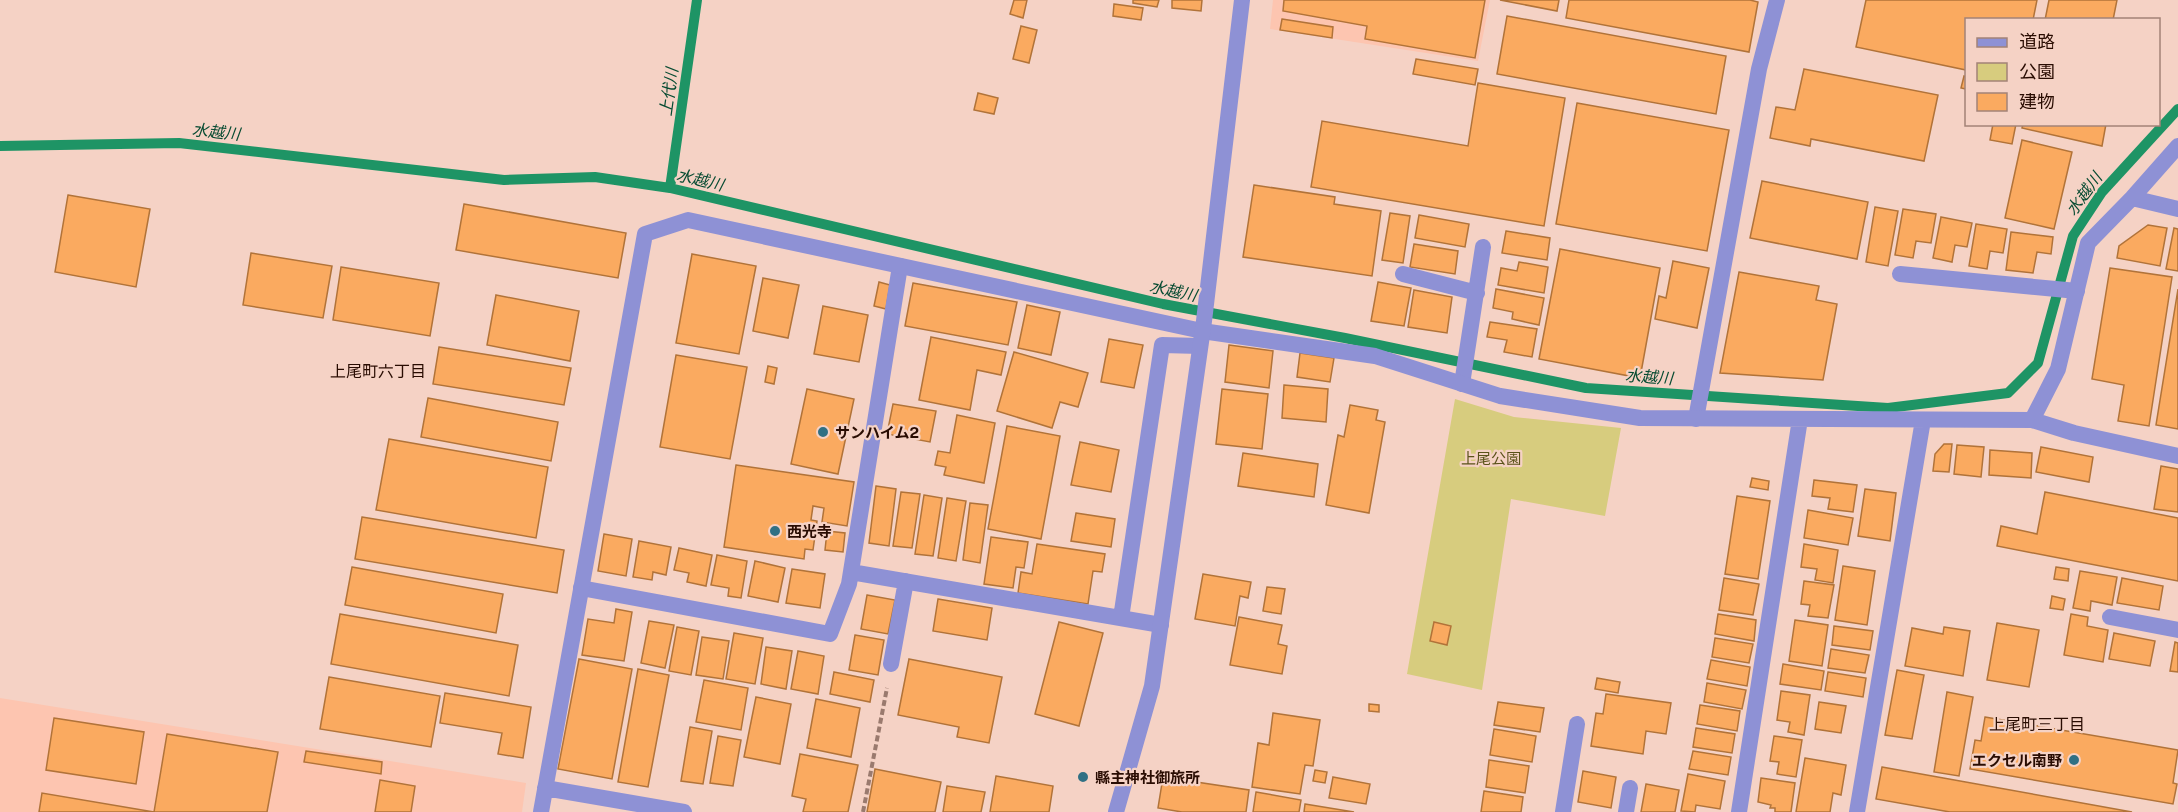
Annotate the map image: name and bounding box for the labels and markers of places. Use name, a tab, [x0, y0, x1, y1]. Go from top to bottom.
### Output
place label: サンハイム2	[835, 424, 919, 441]
marker: サンハイム2	[816, 425, 830, 439]
place label: 西光寺	[787, 523, 832, 540]
marker: 西光寺	[768, 524, 782, 538]
place label: エクセル南野	[1972, 752, 2062, 769]
marker: エクセル南野	[2067, 753, 2081, 767]
place label: 縣主神社御旅所	[1095, 769, 1200, 786]
marker: 縣主神社御旅所	[1076, 770, 1090, 784]

